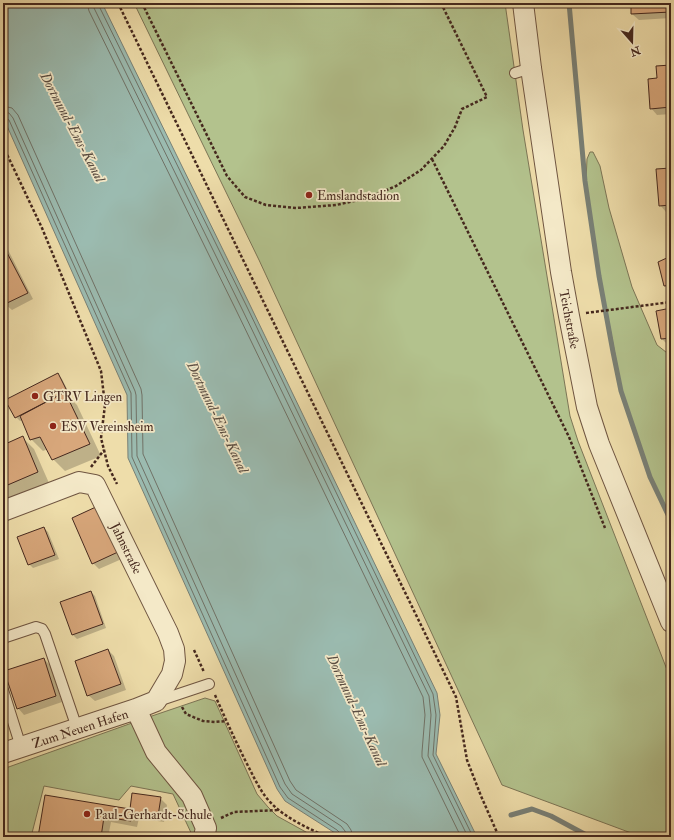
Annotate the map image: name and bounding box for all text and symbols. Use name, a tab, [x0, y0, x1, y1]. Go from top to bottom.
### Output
north arrow	[612, 22, 652, 62]
text: N	[627, 43, 643, 59]
water label: Dortmund-Ems-Kanal	[36, 69, 109, 186]
place label: Emslandstadion	[317, 188, 400, 204]
marker: Emslandstadion	[304, 190, 314, 200]
street label: Teichstraße	[555, 288, 583, 351]
water label: Dortmund-Ems-Kanal	[183, 358, 253, 477]
place label: GTRV Lingen	[43, 389, 123, 405]
marker: GTRV Lingen	[30, 391, 40, 401]
place label: ESV Vereinsheim	[61, 419, 154, 435]
marker: ESV Vereinsheim	[48, 421, 58, 431]
street label: Jahnstraße	[106, 519, 146, 577]
water label: Dortmund-Ems-Kanal	[323, 651, 391, 771]
street label: Zum Neuen Hafen	[30, 706, 131, 752]
place label: Paul-Gerhardt-Schule	[95, 807, 213, 823]
marker: Paul-Gerhardt-Schule	[82, 809, 92, 819]

